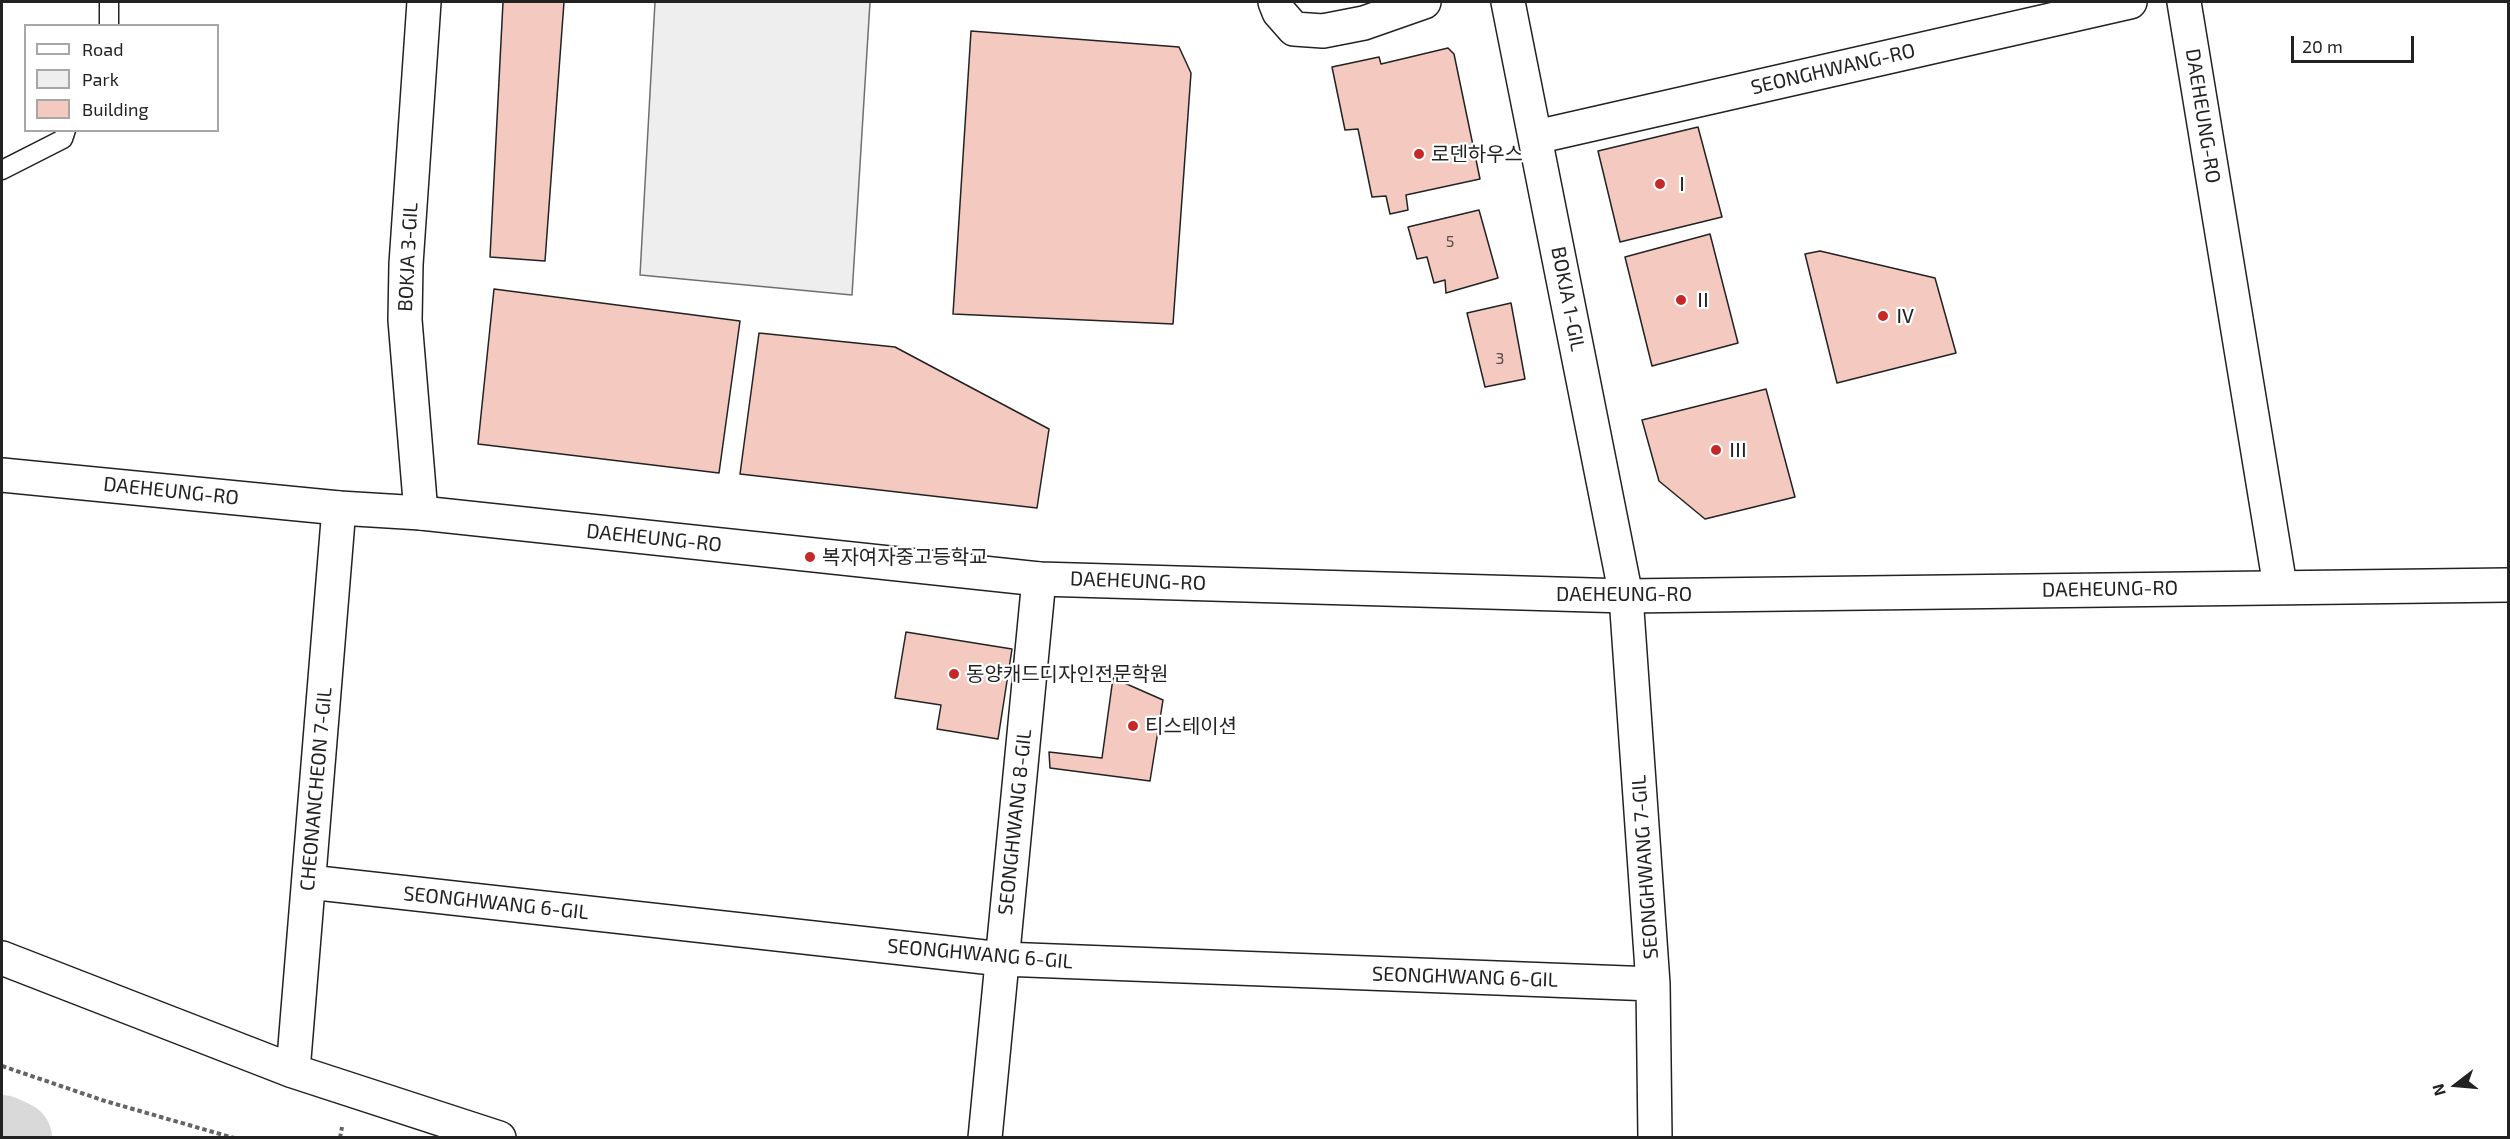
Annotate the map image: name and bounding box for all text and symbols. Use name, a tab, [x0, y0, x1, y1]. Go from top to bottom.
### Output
legend	[24, 24, 219, 132]
scale bar	[2294, 24, 2417, 62]
text: 20 m	[2302, 35, 2343, 57]
text: Road	[82, 38, 123, 60]
street label: SEONGHWANG-RO	[1748, 38, 1918, 100]
street label: DAEHEUNG-RO	[2181, 47, 2225, 185]
text: Park	[82, 68, 119, 90]
text: Building	[82, 98, 149, 120]
place label: 로덴하우스	[1431, 142, 1523, 166]
marker: 로덴하우스	[1412, 147, 1426, 161]
place label: Ⅰ	[1672, 172, 1692, 196]
marker: Ⅰ	[1653, 177, 1667, 191]
street label: BOKJA 3-GIL	[393, 202, 423, 312]
house number: 5	[1446, 232, 1454, 252]
street label: BOKJA 1-GIL	[1546, 245, 1590, 353]
place label: Ⅱ	[1693, 288, 1713, 312]
marker: Ⅱ	[1674, 293, 1688, 307]
place label: Ⅳ	[1895, 304, 1915, 328]
marker: Ⅳ	[1876, 309, 1890, 323]
house number: 3	[1496, 349, 1504, 369]
place label: Ⅲ	[1728, 438, 1748, 462]
marker: Ⅲ	[1709, 443, 1723, 457]
street label: DAEHEUNG-RO	[102, 472, 240, 510]
street label: DAEHEUNG-RO	[585, 519, 723, 557]
place label: 복자여자중고등학교	[822, 545, 988, 569]
marker: 복자여자중고등학교	[803, 550, 817, 564]
street label: DAEHEUNG-RO	[1070, 567, 1206, 595]
street label: DAEHEUNG-RO	[2042, 576, 2178, 602]
street label: DAEHEUNG-RO	[1556, 582, 1692, 606]
place label: 동양캐드디자인전문학원	[966, 662, 1168, 686]
marker: 동양캐드디자인전문학원	[947, 667, 961, 681]
street label: CHEONANCHEON 7-GIL	[295, 686, 337, 892]
place label: 티스테이션	[1145, 714, 1237, 738]
marker: 티스테이션	[1126, 719, 1140, 733]
street label: SEONGHWANG 8-GIL	[993, 728, 1037, 916]
street label: SEONGHWANG 7-GIL	[1627, 774, 1663, 960]
street label: SEONGHWANG 6-GIL	[402, 881, 590, 925]
street label: SEONGHWANG 6-GIL	[886, 934, 1074, 974]
street label: SEONGHWANG 6-GIL	[1372, 962, 1558, 992]
north arrow	[2426, 1055, 2486, 1115]
text: N	[2427, 1082, 2449, 1098]

